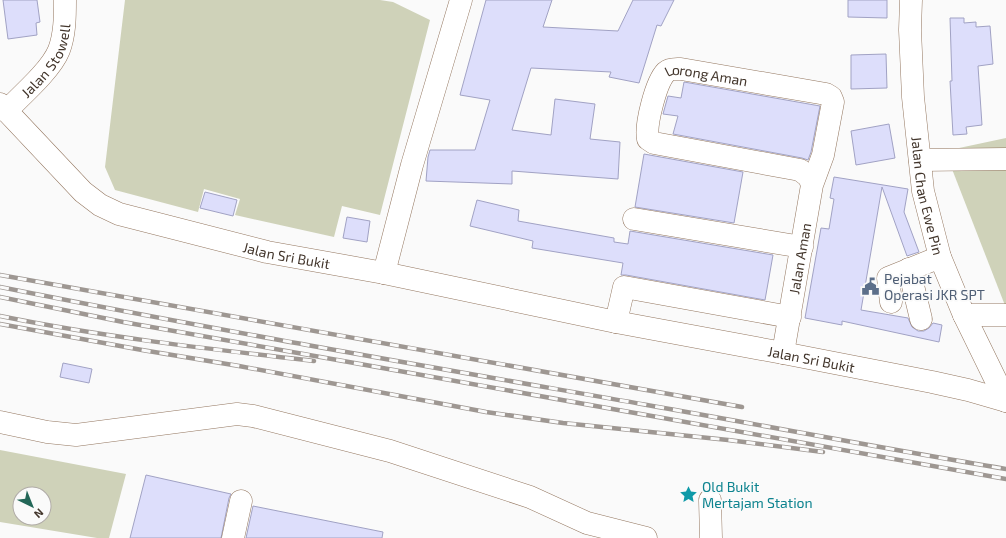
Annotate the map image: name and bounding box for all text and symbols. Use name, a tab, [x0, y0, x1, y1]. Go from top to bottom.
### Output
street label: Jalan Stowell	[17, 22, 73, 100]
street label: Lorong Aman	[661, 60, 749, 89]
street label: Jalan Chan Ewe Pin	[909, 136, 948, 257]
street label: Jalan Aman	[785, 221, 814, 295]
street label: Jalan Sri Bukit	[241, 238, 331, 272]
place label: Pejabat Operasi JKR SPT	[884, 270, 985, 303]
public building icon: Pejabat Operasi JKR SPT	[861, 276, 881, 296]
street label: Jalan Sri Bukit	[767, 342, 856, 375]
place label: Old Bukit Mertajam Station	[702, 478, 813, 511]
place icon: Old Bukit Mertajam Station	[679, 484, 699, 504]
north arrow	[12, 486, 52, 526]
text: N	[32, 506, 47, 521]

